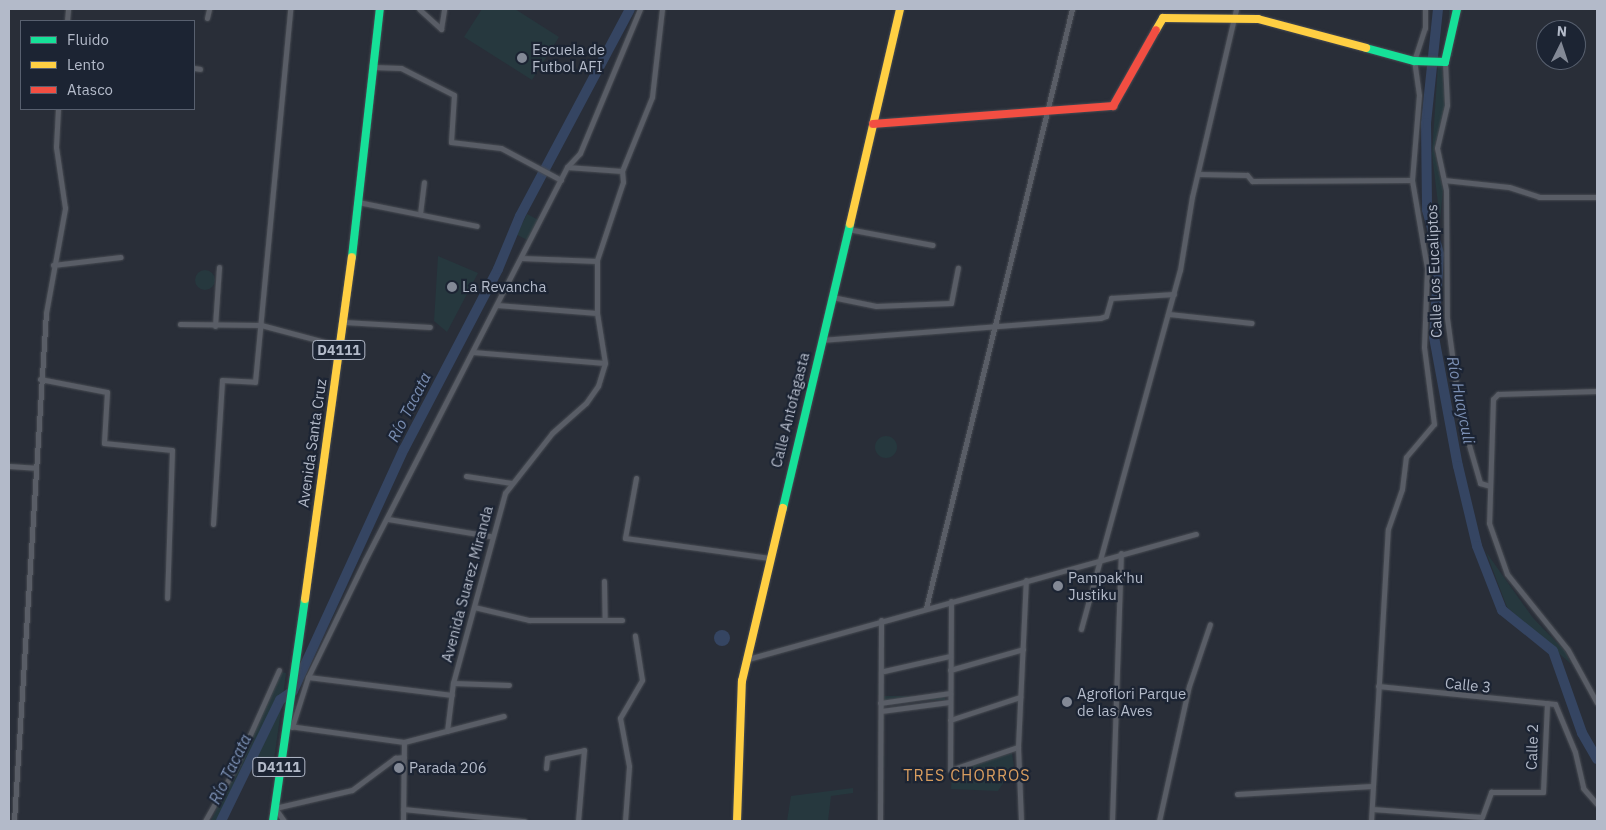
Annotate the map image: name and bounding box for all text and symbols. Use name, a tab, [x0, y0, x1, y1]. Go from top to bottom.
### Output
legend	[20, 20, 195, 110]
north arrow	[1536, 20, 1586, 70]
text: N	[1556, 22, 1568, 40]
text: Fluido	[67, 30, 109, 49]
place label: Escuela de Futbol AFI	[532, 40, 605, 75]
marker: Escuela de Futbol AFI	[516, 52, 528, 64]
text: Lento	[67, 55, 105, 74]
text: Atasco	[67, 80, 113, 99]
street label: Calle Los Eucaliptos	[1423, 204, 1445, 338]
place label: La Revancha	[462, 278, 546, 296]
marker: La Revancha	[446, 281, 458, 293]
road number: D4111	[312, 338, 366, 362]
street label: Calle Antofagasta	[767, 351, 813, 469]
water label: Río Huayculi	[1443, 355, 1479, 445]
water label: Río Tacata	[383, 369, 435, 445]
street label: Avenida Santa Cruz	[294, 378, 330, 508]
street label: Avenida Suarez Miranda	[437, 504, 497, 664]
place label: Pampak'hu Justiku	[1068, 568, 1143, 603]
marker: Pampak'hu Justiku	[1052, 580, 1064, 592]
street label: Calle 3	[1444, 674, 1492, 696]
place label: Agroflori Parque de las Aves	[1077, 684, 1186, 719]
marker: Agroflori Parque de las Aves	[1061, 696, 1073, 708]
street label: Calle 2	[1522, 724, 1542, 770]
water label: Río Tacata	[205, 731, 255, 807]
road number: D4111	[252, 756, 306, 779]
place label: Parada 206	[409, 759, 487, 777]
marker: Parada 206	[393, 762, 405, 774]
district label: TRES CHORROS	[902, 765, 1032, 785]

